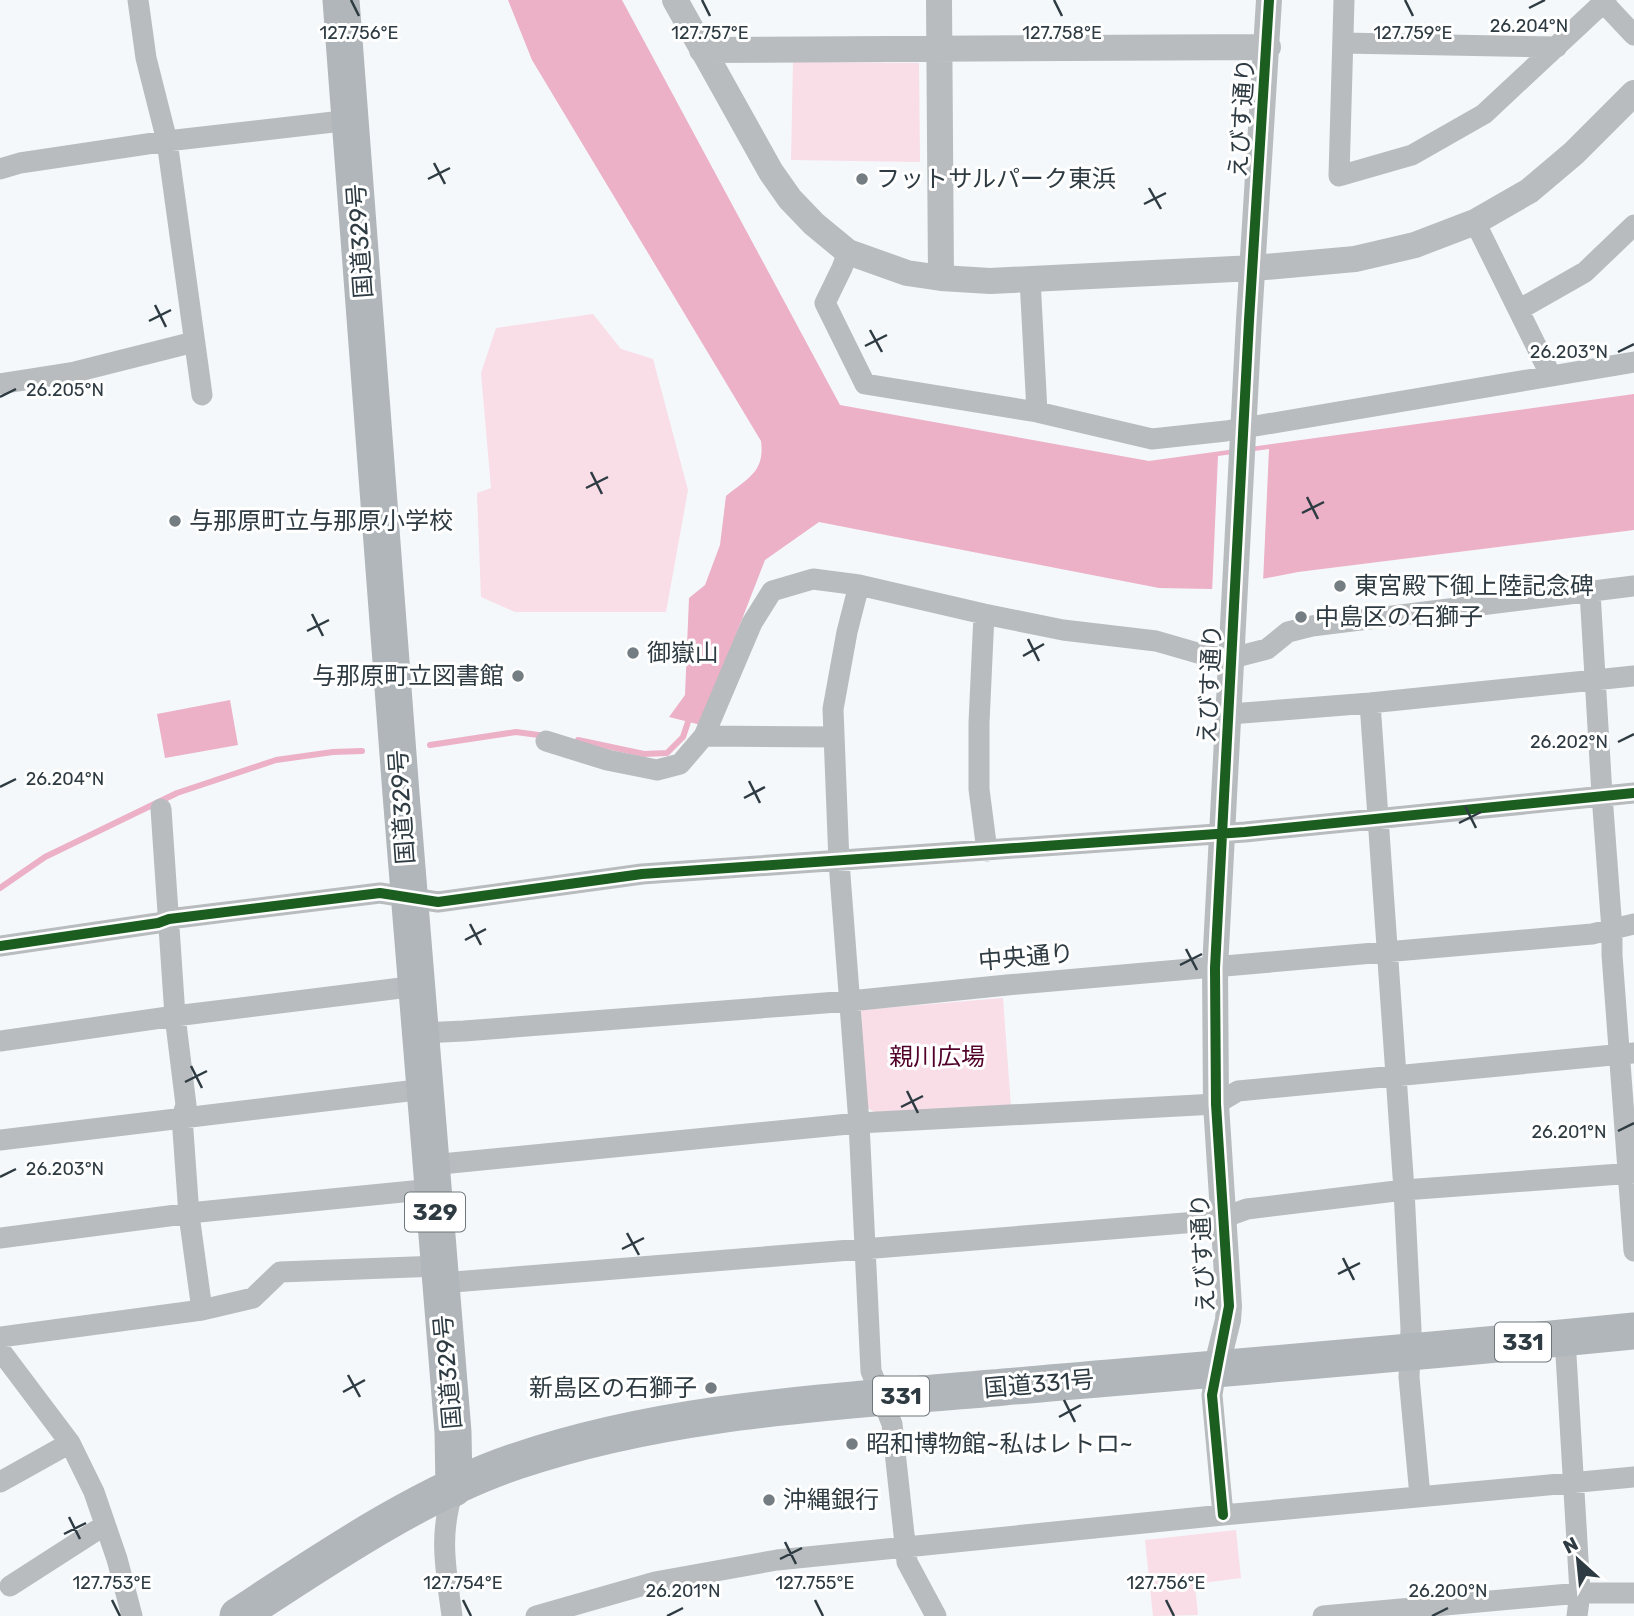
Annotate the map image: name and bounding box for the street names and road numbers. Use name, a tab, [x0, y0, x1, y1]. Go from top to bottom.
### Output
street label: えびす通り	[1224, 57, 1260, 179]
street label: 国道329号	[342, 183, 378, 299]
street label: えびす通り	[1193, 623, 1227, 745]
street label: 国道329号	[384, 749, 420, 865]
street label: 中央通り	[977, 939, 1075, 975]
road number: 329	[405, 1192, 465, 1232]
street label: えびす通り	[1186, 1192, 1220, 1314]
street label: 国道329号	[429, 1314, 467, 1430]
road number: 331	[1495, 1322, 1551, 1362]
street label: 国道331号	[983, 1365, 1095, 1403]
road number: 331	[873, 1376, 929, 1415]

